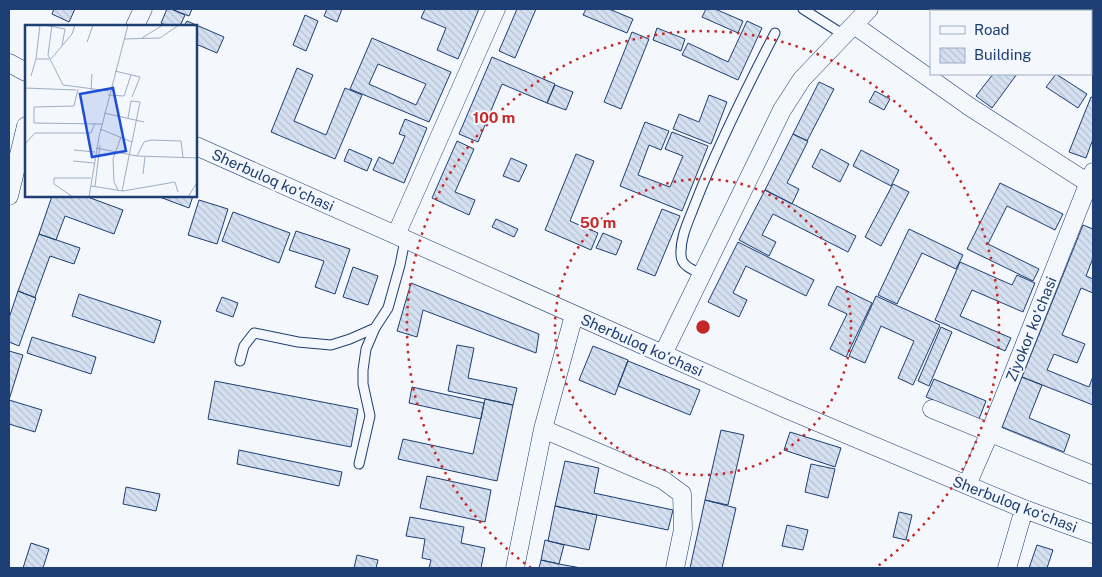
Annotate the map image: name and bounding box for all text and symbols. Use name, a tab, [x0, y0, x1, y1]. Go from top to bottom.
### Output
legend	[930, 10, 1092, 75]
text: Road	[974, 21, 1010, 38]
inset map	[25, 25, 198, 198]
text: Building	[974, 46, 1032, 63]
text: 100 m	[473, 109, 515, 126]
street label: Sherbuloq koʻchasi	[209, 145, 337, 215]
text: 50 m	[580, 214, 616, 231]
street label: Ziyokor koʻchasi	[1002, 274, 1060, 384]
street label: Sherbuloq koʻchasi	[578, 310, 706, 380]
centre of rings	[694, 318, 712, 336]
street label: Sherbuloq koʻchasi	[950, 472, 1080, 536]

